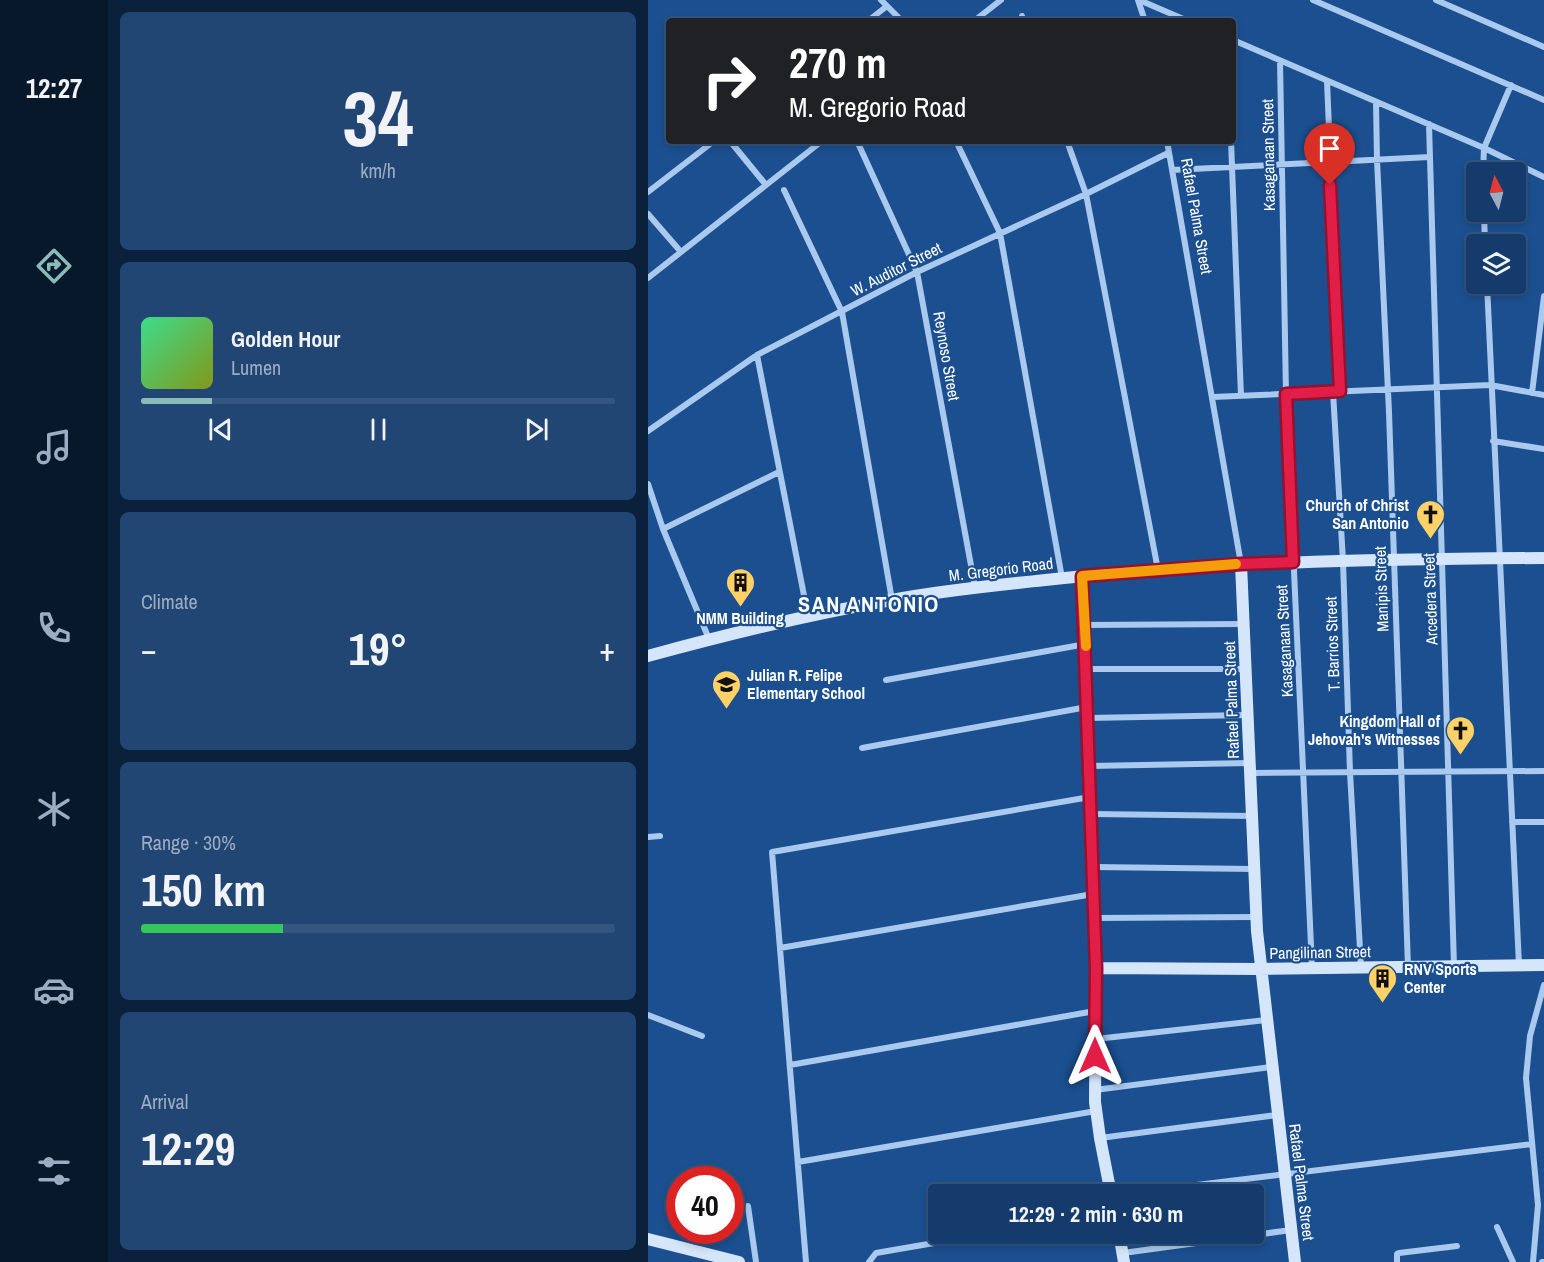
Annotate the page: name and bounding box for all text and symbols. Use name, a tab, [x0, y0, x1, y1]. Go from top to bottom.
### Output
text: 270 m	[789, 35, 887, 91]
icon: right	[690, 42, 768, 120]
text: 34	[342, 65, 414, 170]
text: 12:27	[26, 70, 82, 106]
text: M. Gregorio Road	[789, 89, 966, 125]
street label: Kasaganaan Street	[1256, 98, 1280, 211]
pin	[1304, 123, 1355, 185]
icon: arrive	[1313, 132, 1346, 165]
street label: Rafael Palma Street	[1176, 156, 1218, 276]
text: km/h	[360, 157, 396, 184]
north arrow	[1466, 162, 1526, 222]
map controls	[1466, 162, 1526, 294]
button: layers	[1466, 234, 1526, 294]
street label: W. Auditor Street	[847, 237, 946, 301]
icon: directions	[33, 245, 75, 287]
street label: Reynoso Street	[928, 310, 966, 403]
text: Golden Hour	[231, 324, 340, 354]
text: Lumen	[231, 354, 281, 381]
icon: previous	[204, 413, 237, 446]
icon: pause	[362, 413, 395, 446]
icon: next	[520, 413, 553, 446]
icon: music	[33, 426, 75, 468]
place label: Church of Christ San Antonio	[1305, 494, 1410, 534]
church icon: Church of Christ San Antonio	[1414, 498, 1446, 540]
street label: Manipis Street	[1369, 546, 1393, 632]
street label: M. Gregorio Road	[948, 552, 1054, 586]
street label: Arcedera Street	[1417, 552, 1443, 646]
building icon: NMM Building	[724, 566, 756, 608]
street label: Kasaganaan Street	[1270, 584, 1298, 698]
text: Climate	[141, 588, 198, 615]
district label: SAN ANTONIO	[798, 589, 940, 619]
street label: T. Barrios Street	[1319, 596, 1345, 692]
icon: phone	[33, 607, 75, 649]
place label: NMM Building	[696, 607, 784, 629]
text: 19°	[348, 618, 408, 679]
text: −	[141, 627, 157, 671]
text: +	[599, 627, 615, 671]
street label: Rafael Palma Street	[1218, 641, 1244, 759]
place label: Julian R. Felipe Elementary School	[747, 664, 865, 704]
school or university icon: Julian R. Felipe Elementary School	[710, 668, 742, 710]
place label: Kingdom Hall of Jehovah's Witnesses	[1308, 710, 1441, 750]
church icon: Kingdom Hall of Jehovah's Witnesses	[1445, 714, 1477, 756]
icon: climate	[33, 788, 75, 830]
text: Range · 30%	[141, 829, 236, 856]
text: 150 km	[141, 859, 266, 920]
street label: Pangilinan Street	[1269, 940, 1371, 964]
place label: RNV Sports Center	[1404, 958, 1477, 998]
building icon: RNV Sports Center	[1367, 962, 1399, 1004]
icon: car	[33, 969, 75, 1011]
position arrow	[1063, 1024, 1127, 1088]
text: Arrival	[141, 1088, 188, 1115]
text: 12:29	[141, 1118, 235, 1179]
street label: Rafael Palma Street	[1284, 1122, 1320, 1242]
icon: filters	[33, 1150, 75, 1192]
speed limit sign: 40	[666, 1166, 744, 1244]
text: 12:29 · 2 min · 630 m	[1009, 1199, 1183, 1229]

